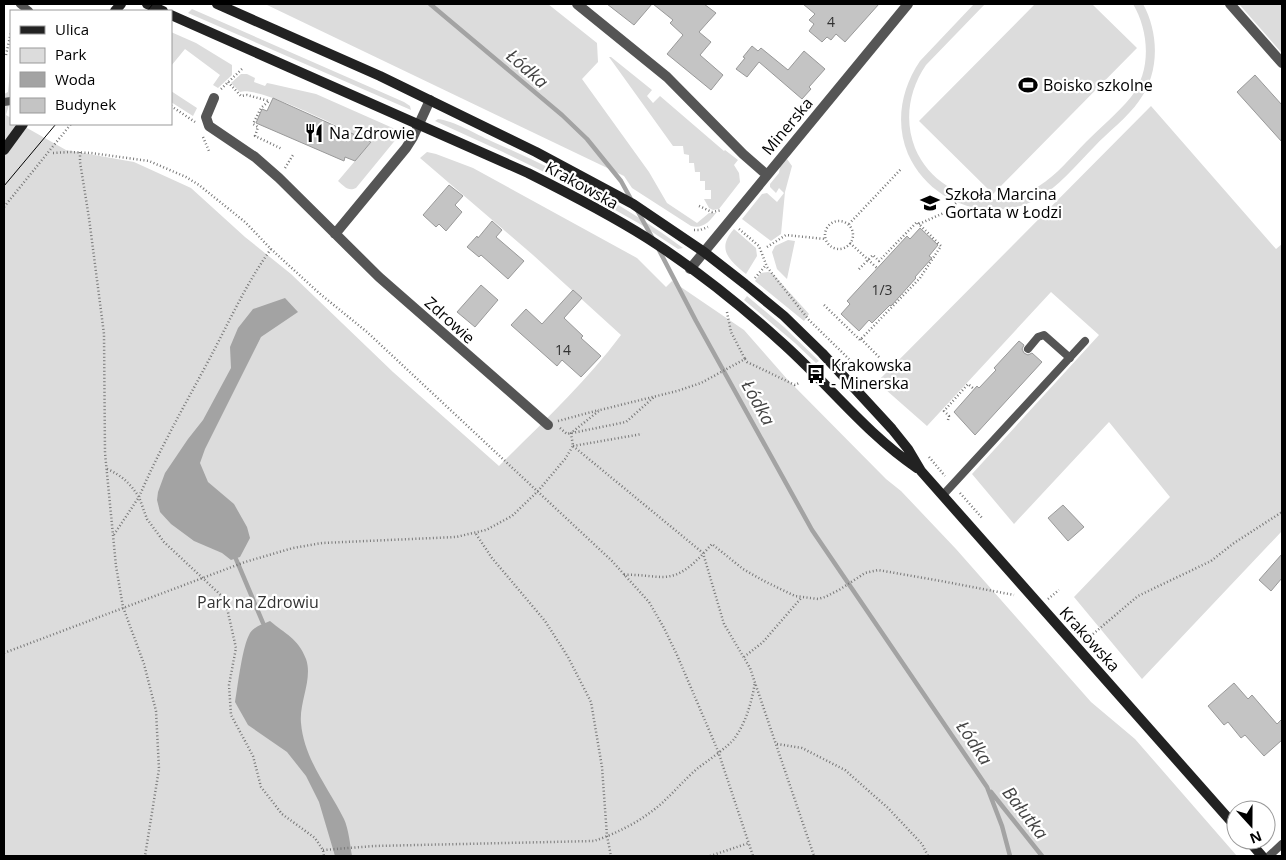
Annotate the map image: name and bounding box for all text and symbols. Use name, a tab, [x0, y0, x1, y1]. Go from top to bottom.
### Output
legend	[10, 10, 172, 125]
house number: 4	[827, 12, 835, 31]
text: Ulica	[55, 19, 89, 39]
water label: Łódka	[502, 43, 554, 93]
text: Park	[55, 44, 86, 64]
text: Woda	[55, 69, 95, 89]
sports icon: Boisko szkolne	[1017, 74, 1039, 96]
place label: Boisko szkolne	[1043, 74, 1153, 96]
street label: Minerska	[756, 93, 818, 159]
text: Budynek	[55, 94, 116, 114]
restaurant icon: Na Zdrowie	[303, 122, 325, 144]
place label: Na Zdrowie	[329, 122, 415, 144]
street label: Krakowska	[541, 156, 623, 214]
place label: Szkoła Marcina Gortata w Łodzi	[945, 183, 1062, 223]
school or university icon: Szkoła Marcina Gortata w Łodzi	[919, 192, 941, 214]
house number: 1/3	[871, 280, 893, 299]
street label: Zdrowie	[420, 292, 480, 348]
house number: 14	[555, 340, 571, 359]
place label: Krakowska - Minerska	[831, 354, 912, 394]
bus stop icon: Krakowska - Minerska	[805, 363, 827, 385]
water label: Łódka	[737, 376, 781, 429]
park label: Park na Zdrowiu	[197, 591, 319, 613]
street label: Krakowska	[1055, 602, 1125, 676]
water label: Łódka	[951, 716, 998, 769]
water label: Bałutka	[998, 781, 1054, 844]
north arrow	[1226, 800, 1276, 850]
text: N	[1247, 827, 1265, 849]

